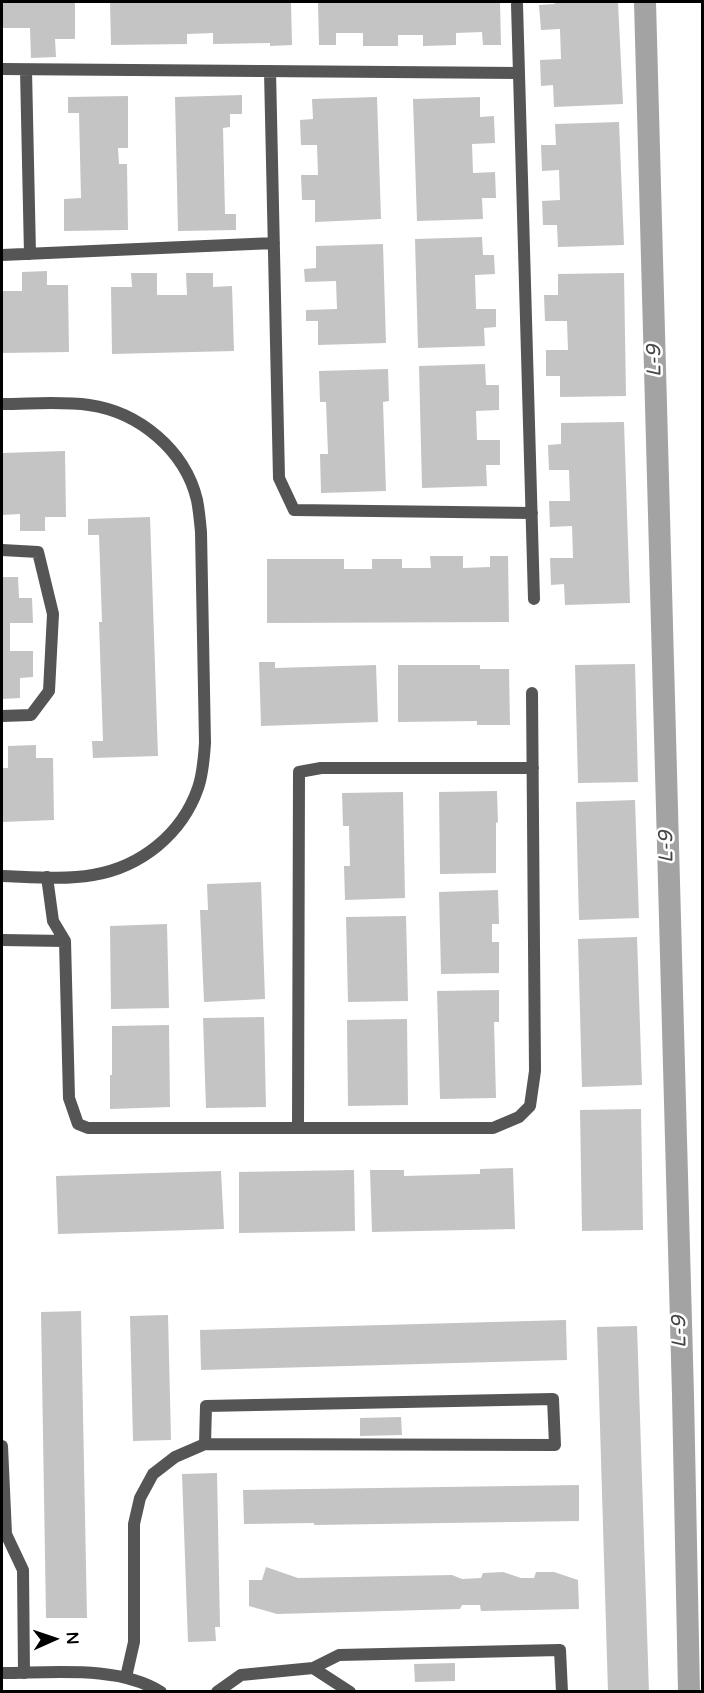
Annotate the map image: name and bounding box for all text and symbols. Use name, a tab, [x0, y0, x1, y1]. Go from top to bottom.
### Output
water label: L-9	[643, 345, 667, 377]
water label: L-9	[655, 831, 679, 863]
water label: L-9	[668, 1316, 692, 1348]
north arrow	[24, 1609, 84, 1669]
text: N	[62, 1631, 82, 1645]

